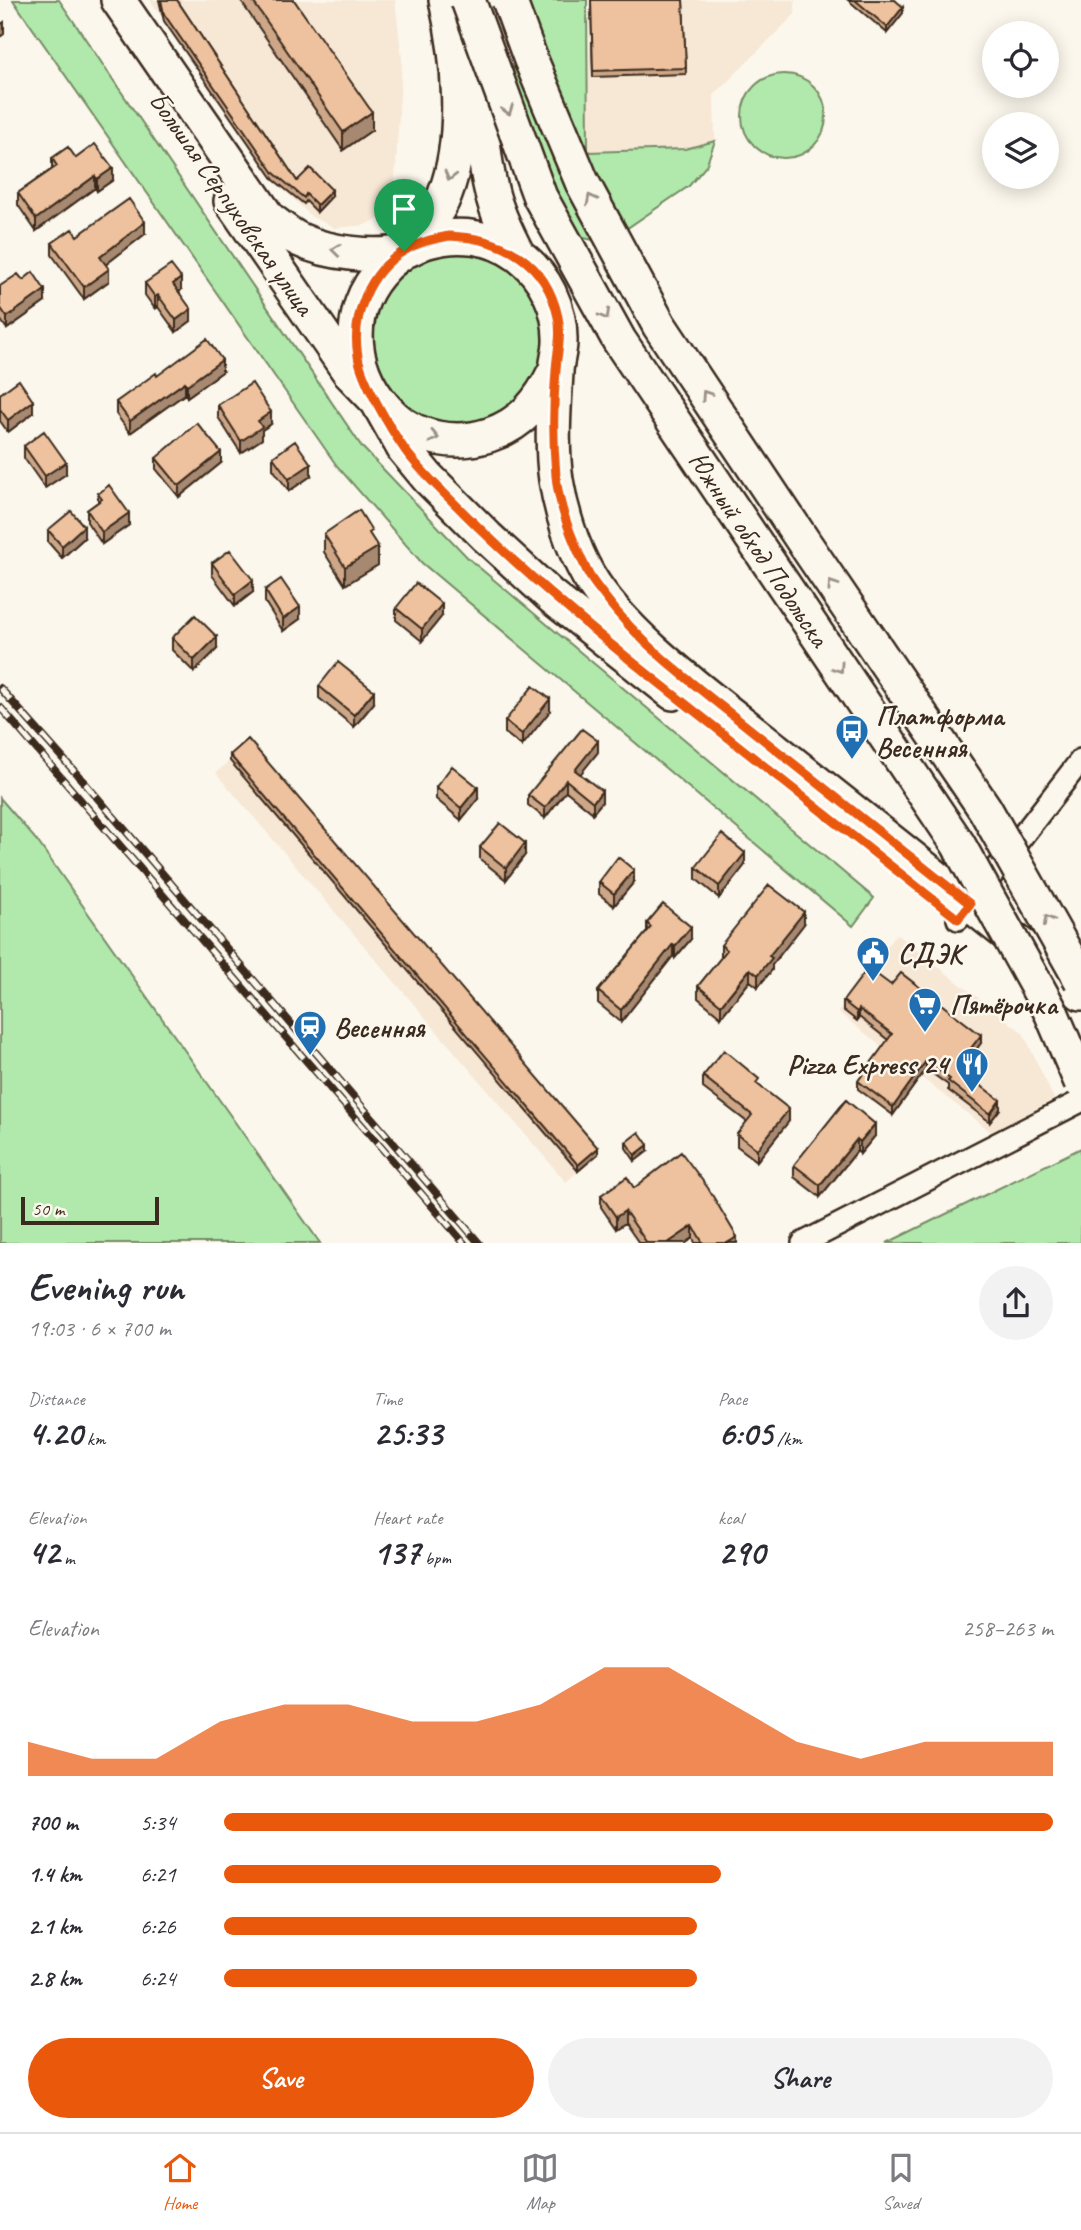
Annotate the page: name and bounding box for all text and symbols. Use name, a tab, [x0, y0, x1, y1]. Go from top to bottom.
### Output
map controls	[982, 21, 1059, 189]
button: locate	[982, 21, 1059, 98]
street label: Большая Серпуховская улица	[141, 84, 324, 323]
one-way arrow	[500, 104, 514, 116]
button: layers	[982, 112, 1059, 189]
one-way arrow	[444, 170, 458, 182]
pin	[374, 179, 434, 251]
icon: arrive	[385, 190, 423, 228]
one-way arrow	[586, 194, 599, 207]
one-way arrow	[330, 243, 342, 258]
one-way arrow	[597, 308, 610, 320]
one-way arrow	[701, 390, 714, 403]
one-way arrow	[428, 429, 440, 443]
street label: Южный обход Подольска	[681, 445, 838, 655]
one-way arrow	[828, 580, 840, 593]
one-way arrow	[831, 660, 843, 673]
place label: Платформа Весенняя	[876, 698, 1006, 765]
bus stop icon: Платформа Весенняя	[833, 712, 871, 761]
one-way arrow	[1043, 915, 1056, 927]
public building icon: СДЭК	[854, 934, 892, 983]
place label: СДЭК	[898, 936, 968, 971]
supermarket icon: Пятёрочка	[906, 985, 944, 1034]
place label: Пятёрочка	[950, 987, 1059, 1022]
station icon: Весенняя	[291, 1008, 329, 1057]
place label: Весенняя	[334, 1010, 426, 1045]
restaurant icon: Pizza Express 24	[953, 1045, 991, 1094]
place label: Pizza Express 24	[787, 1047, 951, 1082]
scale bar	[21, 1194, 159, 1226]
text: 50 m	[32, 1197, 64, 1221]
text: Evening run	[28, 1264, 184, 1311]
button: share	[979, 1266, 1053, 1340]
text: 19:03 · 6 × 700 m	[28, 1314, 171, 1343]
text: Distance	[28, 1387, 85, 1411]
text: Time	[373, 1387, 402, 1411]
text: Pace	[718, 1387, 747, 1411]
text: 4.20	[28, 1411, 82, 1456]
text: 25:33	[373, 1411, 442, 1456]
text: 6:05	[718, 1411, 772, 1456]
text: km	[82, 1427, 105, 1451]
text: /km	[772, 1427, 802, 1451]
text: Elevation	[28, 1506, 86, 1530]
text: Heart rate	[373, 1506, 442, 1530]
text: kcal	[718, 1506, 743, 1530]
text: 42	[28, 1530, 60, 1575]
text: 137	[373, 1530, 420, 1575]
text: 290	[718, 1530, 765, 1575]
text: m	[60, 1546, 75, 1570]
text: bpm	[420, 1546, 451, 1570]
text: Elevation	[28, 1614, 99, 1643]
text: 258–263 m	[962, 1614, 1053, 1643]
text: 700 m	[28, 1808, 78, 1837]
text: 5:34	[140, 1808, 176, 1837]
text: 1.4 km	[28, 1860, 82, 1889]
text: 6:21	[140, 1860, 176, 1889]
text: 2.1 km	[28, 1912, 82, 1941]
text: 6:26	[140, 1912, 176, 1941]
text: 2.8 km	[28, 1964, 82, 1993]
text: 6:24	[140, 1964, 176, 1993]
button: Save	[28, 2038, 534, 2118]
button: Share	[548, 2038, 1053, 2118]
tab: Home	[161, 2149, 199, 2215]
tab: Map	[521, 2149, 559, 2215]
tab: Saved	[882, 2149, 920, 2215]

